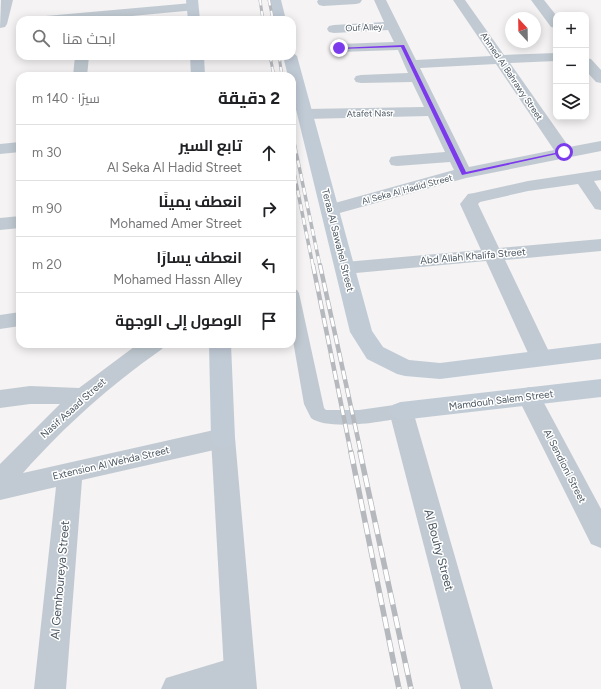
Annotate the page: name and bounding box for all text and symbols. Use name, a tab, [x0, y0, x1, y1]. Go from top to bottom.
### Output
north arrow	[505, 12, 541, 48]
map controls	[553, 12, 589, 120]
button: +	[553, 12, 589, 48]
search box	[16, 16, 296, 60]
street label: Ouf Alley	[345, 21, 383, 33]
icon: search	[30, 27, 52, 49]
text: ابحث هنا	[62, 30, 116, 48]
street label: Ahmed Al Bahrawy Street	[479, 30, 546, 122]
route end	[330, 39, 348, 57]
button: −	[553, 48, 589, 84]
button: layers	[553, 84, 589, 120]
text: 2 دقيقة	[218, 88, 280, 108]
text: سيرًا · 140 m	[32, 91, 100, 106]
street label: Atafet Nasr	[347, 107, 393, 119]
text: تابع السير	[179, 137, 242, 155]
icon: ahead	[258, 142, 280, 164]
route start	[555, 143, 573, 161]
text: 30 m	[32, 145, 62, 160]
text: Al Seka Al Hadid Street	[107, 160, 242, 175]
street label: Al Seka Al Hadid Street	[360, 171, 454, 206]
street label: Teraa Al Sawahel Street	[319, 187, 357, 293]
text: انعطف يمينًا	[158, 193, 242, 211]
icon: right	[258, 198, 280, 220]
text: 90 m	[32, 201, 62, 216]
text: Mohamed Amer Street	[110, 216, 242, 231]
street label: Abd Allah Khalifa Street	[420, 245, 526, 267]
text: انعطف يسارًا	[157, 249, 242, 267]
icon: left	[258, 254, 280, 276]
text: 20 m	[32, 257, 62, 272]
text: Mohamed Hassn Alley	[113, 272, 242, 287]
icon: arrive	[258, 310, 280, 332]
text: الوصول إلى الوجهة	[115, 312, 242, 330]
street label: Nasif Asaad Street	[37, 375, 109, 441]
street label: Mamdouh Salem Street	[448, 387, 554, 413]
street label: Al Sendioni Street	[541, 427, 589, 505]
street label: Extension Al Wehda Street	[51, 443, 171, 483]
street label: Al Bouhy Street	[421, 508, 457, 593]
street label: Al Gemhoureya Street	[48, 520, 72, 640]

